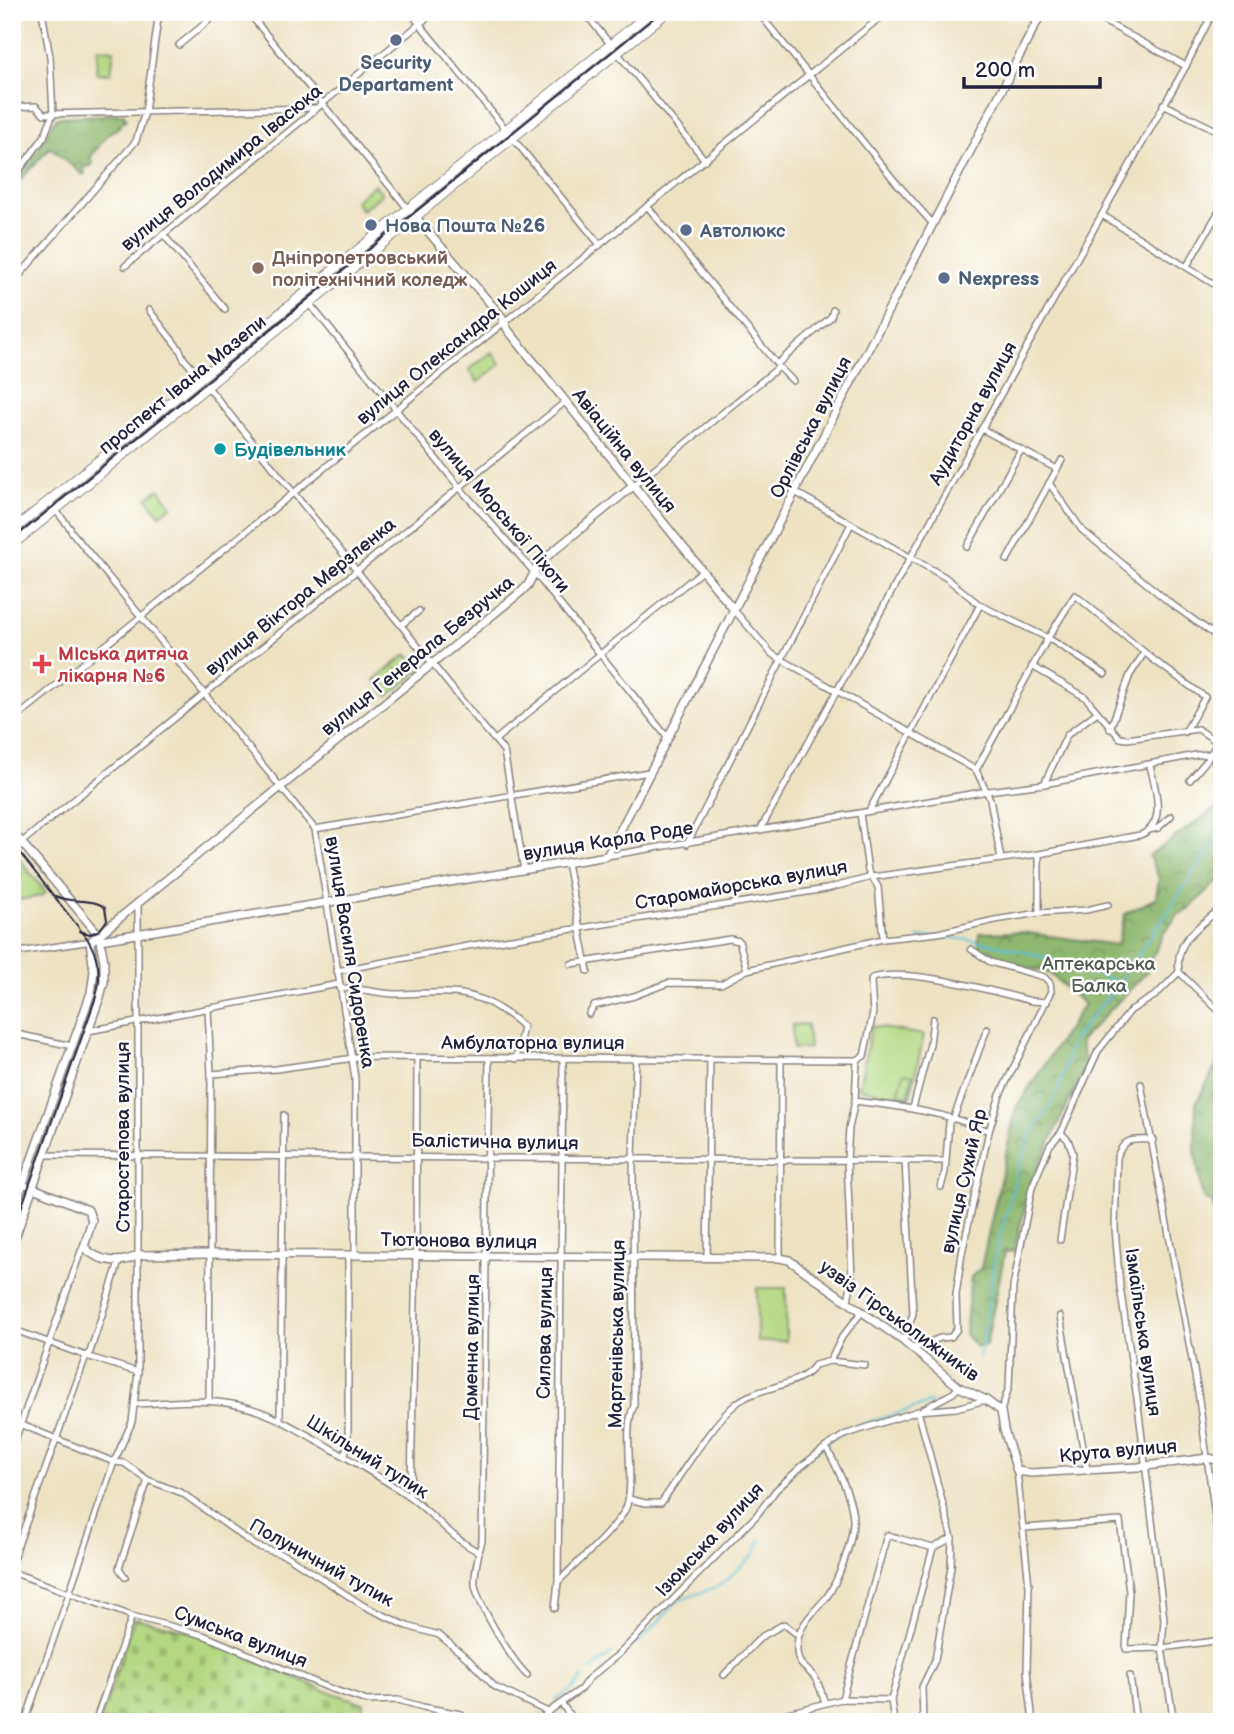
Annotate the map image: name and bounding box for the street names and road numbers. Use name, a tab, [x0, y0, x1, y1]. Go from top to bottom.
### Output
street label: вулиця Володимира Івасюка	[117, 80, 327, 257]
street label: вулиця Олександра Кошиця	[352, 254, 562, 430]
street label: проспект Івана Мазепи	[95, 311, 271, 460]
street label: Аудиторна вулиця	[924, 338, 1022, 490]
street label: Орлівська вулиця	[766, 353, 857, 503]
street label: Авіаційна вулиця	[566, 383, 681, 518]
street label: вулиця Морської Піхоти	[423, 424, 574, 598]
street label: вулиця Віктора Мерзленка	[201, 513, 401, 681]
street label: вулиця Генерала Безручка	[317, 571, 519, 741]
street label: вулиця Карла Роде	[522, 817, 695, 866]
street label: вулиця Василя Сидоренка	[320, 835, 379, 1070]
street label: Старомайорська вулиця	[633, 855, 849, 915]
street label: Амбулаторна вулиця	[440, 1032, 625, 1055]
street label: Старостепова вулиця	[112, 1042, 135, 1232]
street label: вулиця Сухий Яр	[937, 1106, 992, 1256]
street label: Балістична вулиця	[411, 1130, 579, 1155]
street label: Тютюнова вулиця	[380, 1229, 537, 1254]
street label: Мартенівська вулиця	[604, 1239, 631, 1429]
street label: Ізмаїльська вулиця	[1119, 1247, 1166, 1418]
street label: узвіз Гірськолижників	[815, 1256, 983, 1387]
street label: Силова вулиця	[533, 1267, 558, 1399]
street label: Доменна вулиця	[460, 1274, 485, 1420]
street label: Шкільний тупик	[302, 1410, 433, 1504]
street label: Крута вулиця	[1058, 1435, 1178, 1468]
street label: Ізюмська вулиця	[651, 1478, 769, 1602]
street label: Полуничний тупик	[245, 1514, 397, 1612]
street label: Сумська вулиця	[171, 1601, 310, 1673]

